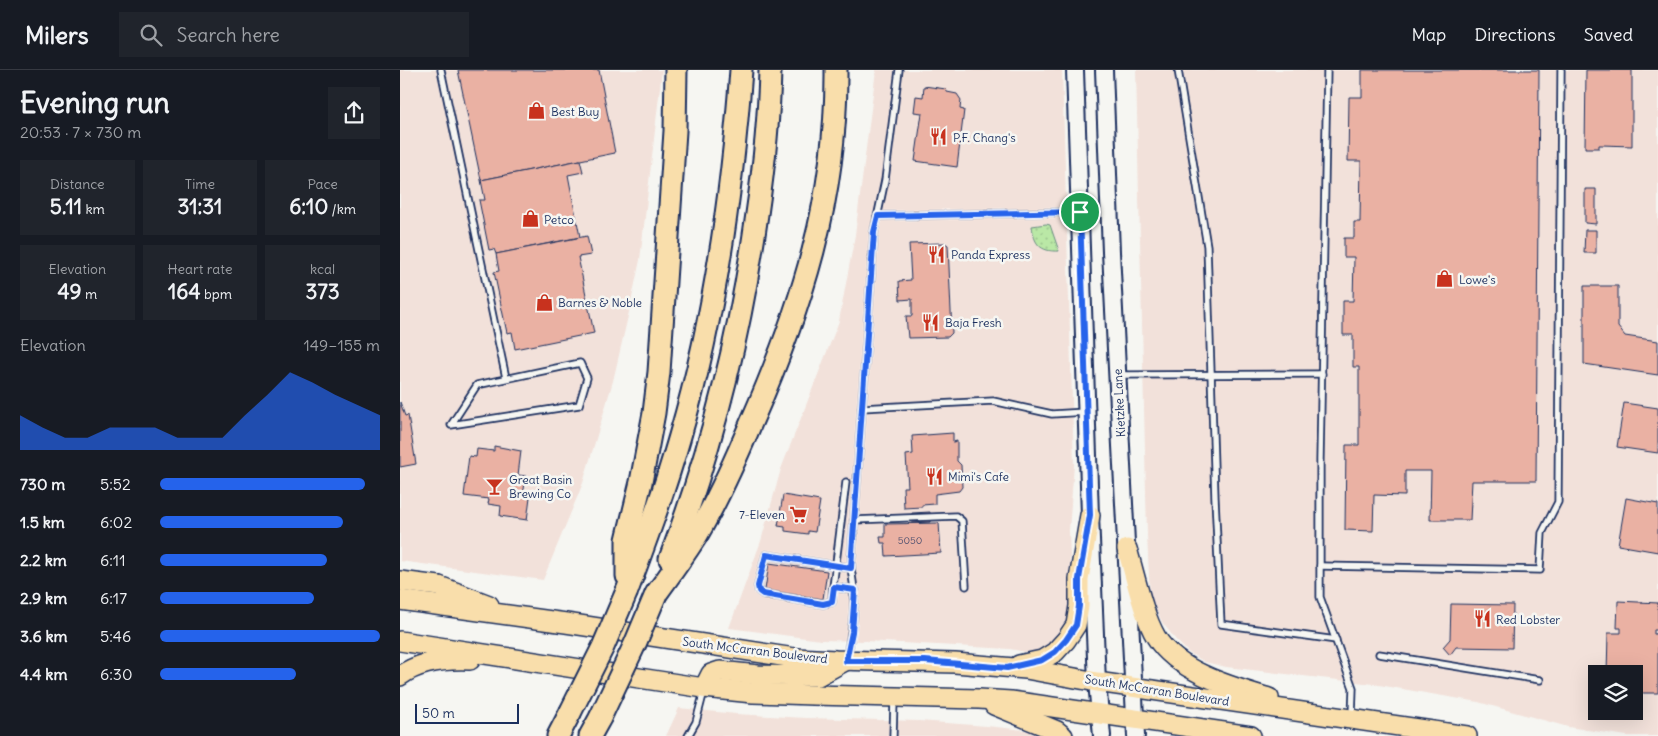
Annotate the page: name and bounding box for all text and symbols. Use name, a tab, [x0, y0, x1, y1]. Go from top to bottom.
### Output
search box	[119, 12, 469, 57]
text: Milers	[25, 20, 89, 50]
icon: search	[137, 21, 165, 49]
text: Search here	[177, 23, 280, 47]
text: Map	[1411, 23, 1446, 46]
text: Directions	[1474, 23, 1556, 46]
text: Saved	[1584, 23, 1633, 46]
text: Evening run	[20, 85, 170, 121]
button: share	[328, 87, 380, 139]
shop icon: Best Buy	[527, 101, 547, 121]
place label: Best Buy	[551, 104, 599, 119]
text: 20:53 · 7 × 730 m	[20, 122, 141, 142]
restaurant icon: P.F. Chang's	[929, 127, 949, 147]
place label: P.F. Chang's	[953, 130, 1016, 145]
text: Distance	[50, 175, 105, 193]
text: Time	[185, 175, 215, 193]
text: Pace	[307, 175, 338, 193]
pin	[1059, 191, 1101, 233]
text: 5.11	[50, 193, 82, 220]
text: 31:31	[178, 193, 222, 220]
text: 6:10	[289, 193, 328, 220]
icon: arrive	[1066, 198, 1094, 226]
text: km	[82, 200, 105, 218]
text: /km	[328, 200, 356, 218]
shop icon: Petco	[520, 209, 540, 229]
place label: Petco	[544, 212, 574, 227]
restaurant icon: Panda Express	[927, 244, 947, 264]
place label: Panda Express	[951, 247, 1030, 262]
text: Elevation	[49, 260, 106, 278]
text: Heart rate	[168, 260, 232, 278]
text: kcal	[310, 260, 335, 278]
shop icon: Lowe's	[1435, 269, 1455, 289]
place label: Lowe's	[1459, 272, 1496, 287]
text: 49	[57, 278, 82, 305]
text: 164	[168, 278, 201, 305]
text: 373	[306, 278, 340, 305]
text: m	[82, 285, 97, 303]
text: bpm	[201, 285, 232, 303]
shop icon: Barnes & Noble	[534, 292, 554, 312]
place label: Barnes & Noble	[558, 295, 642, 310]
restaurant icon: Baja Fresh	[921, 312, 941, 332]
place label: Baja Fresh	[945, 315, 1002, 330]
text: Elevation	[20, 335, 86, 355]
text: 149–155 m	[304, 335, 380, 355]
street label: Kietzke Lane	[1110, 368, 1128, 438]
restaurant icon: Mimi's Cafe	[924, 466, 944, 486]
place label: Mimi's Cafe	[948, 469, 1009, 484]
place label: Great Basin Brewing Co	[509, 472, 572, 501]
text: 730 m	[20, 474, 65, 494]
text: 5:52	[100, 474, 131, 494]
bar icon: Great Basin Brewing Co	[485, 476, 505, 496]
supermarket icon: 7-Eleven	[789, 504, 809, 524]
place label: 7-Eleven	[739, 507, 785, 522]
text: 1.5 km	[20, 512, 65, 532]
text: 6:02	[100, 512, 132, 532]
house number: 5050	[898, 534, 922, 547]
text: 2.2 km	[20, 550, 67, 570]
text: 6:11	[100, 550, 126, 570]
text: 2.9 km	[20, 588, 67, 608]
text: 6:17	[100, 588, 127, 608]
restaurant icon: Red Lobster	[1472, 609, 1492, 629]
place label: Red Lobster	[1496, 612, 1560, 627]
text: 3.6 km	[20, 626, 68, 646]
text: 5:46	[100, 626, 131, 646]
street label: South McCarran Boulevard	[682, 634, 828, 666]
text: 4.4 km	[20, 664, 68, 684]
text: 6:30	[100, 664, 132, 684]
map controls	[1588, 665, 1643, 720]
button: layers	[1588, 665, 1643, 720]
street label: South McCarran Boulevard	[1084, 671, 1230, 709]
scale bar	[415, 701, 519, 724]
text: 50 m	[422, 704, 455, 722]

